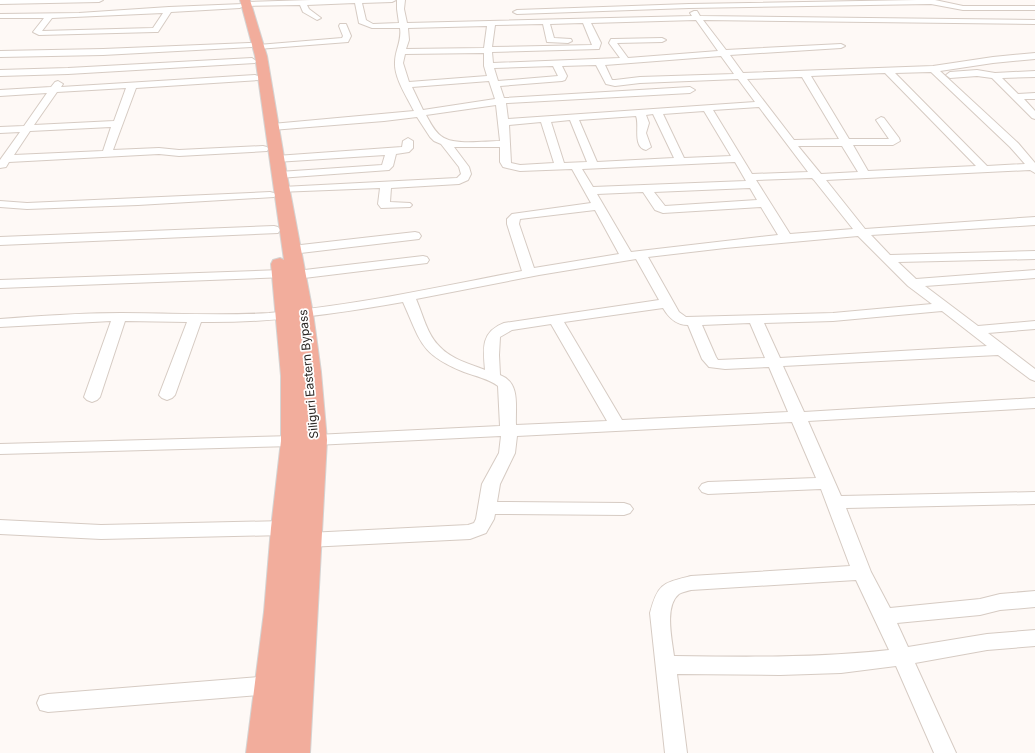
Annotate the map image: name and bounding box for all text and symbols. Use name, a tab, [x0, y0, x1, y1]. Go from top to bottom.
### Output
street label: Siliguri Eastern Bypass	[295, 309, 321, 439]

